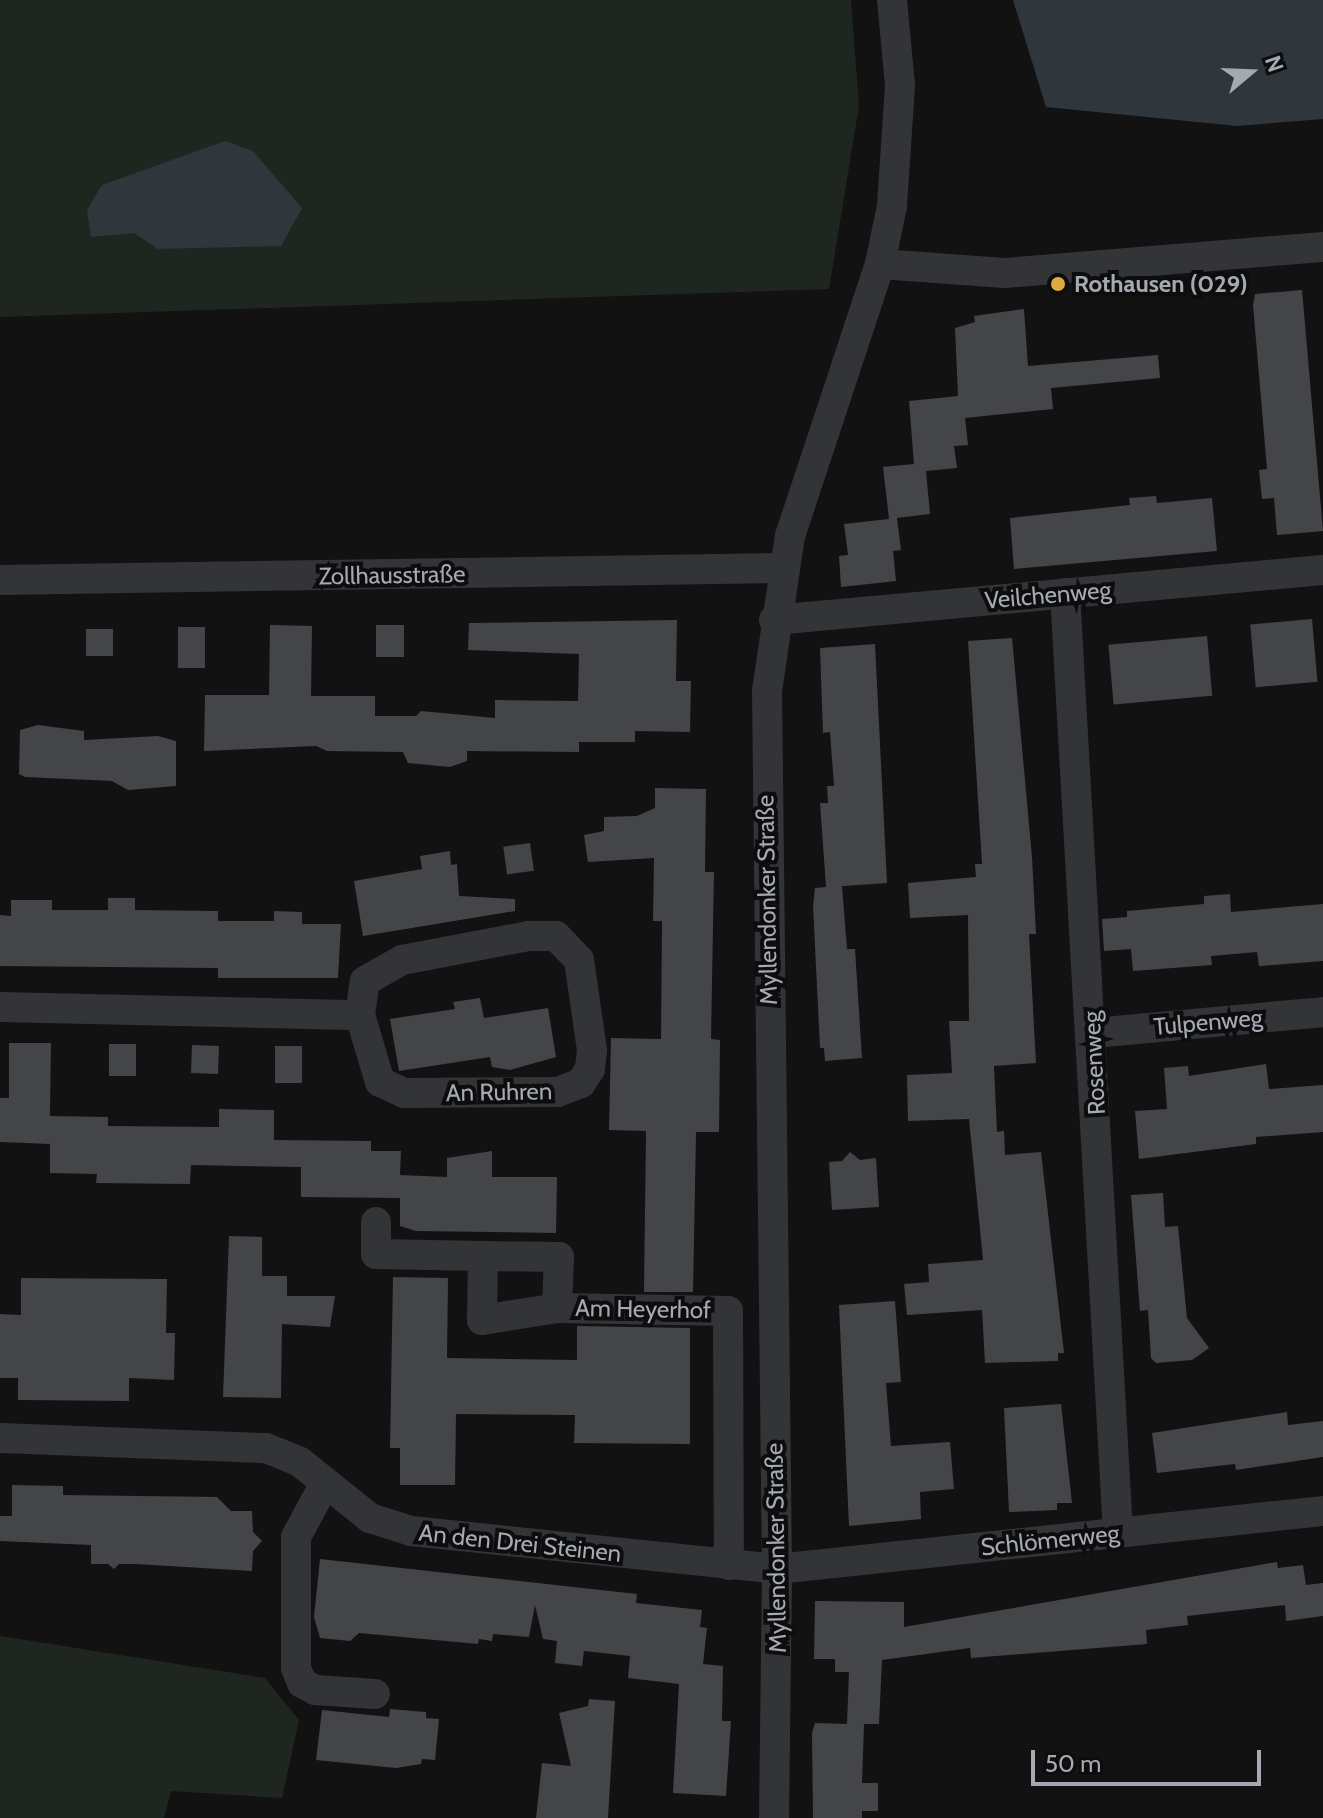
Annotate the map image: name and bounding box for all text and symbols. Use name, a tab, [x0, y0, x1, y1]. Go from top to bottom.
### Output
north arrow	[1211, 32, 1291, 112]
text: N	[1259, 52, 1289, 76]
place label: Rothausen (029)	[1074, 270, 1248, 298]
marker: Rothausen (029)	[1049, 275, 1067, 293]
street label: Zollhausstraße	[318, 559, 466, 591]
street label: Veilchenweg	[983, 575, 1113, 615]
street label: Myllendonker Straße	[751, 795, 783, 1005]
street label: Tulpenweg	[1152, 1003, 1264, 1041]
street label: Rosenweg	[1077, 1010, 1111, 1116]
street label: An Ruhren	[446, 1077, 552, 1107]
street label: Am Heyerhof	[575, 1293, 711, 1325]
street label: Myllendonker Straße	[760, 1443, 792, 1653]
street label: An den Drei Steinen	[417, 1518, 623, 1568]
street label: Schlömerweg	[979, 1518, 1121, 1562]
scale bar	[1035, 1734, 1265, 1784]
text: 50 m	[1045, 1749, 1101, 1778]

